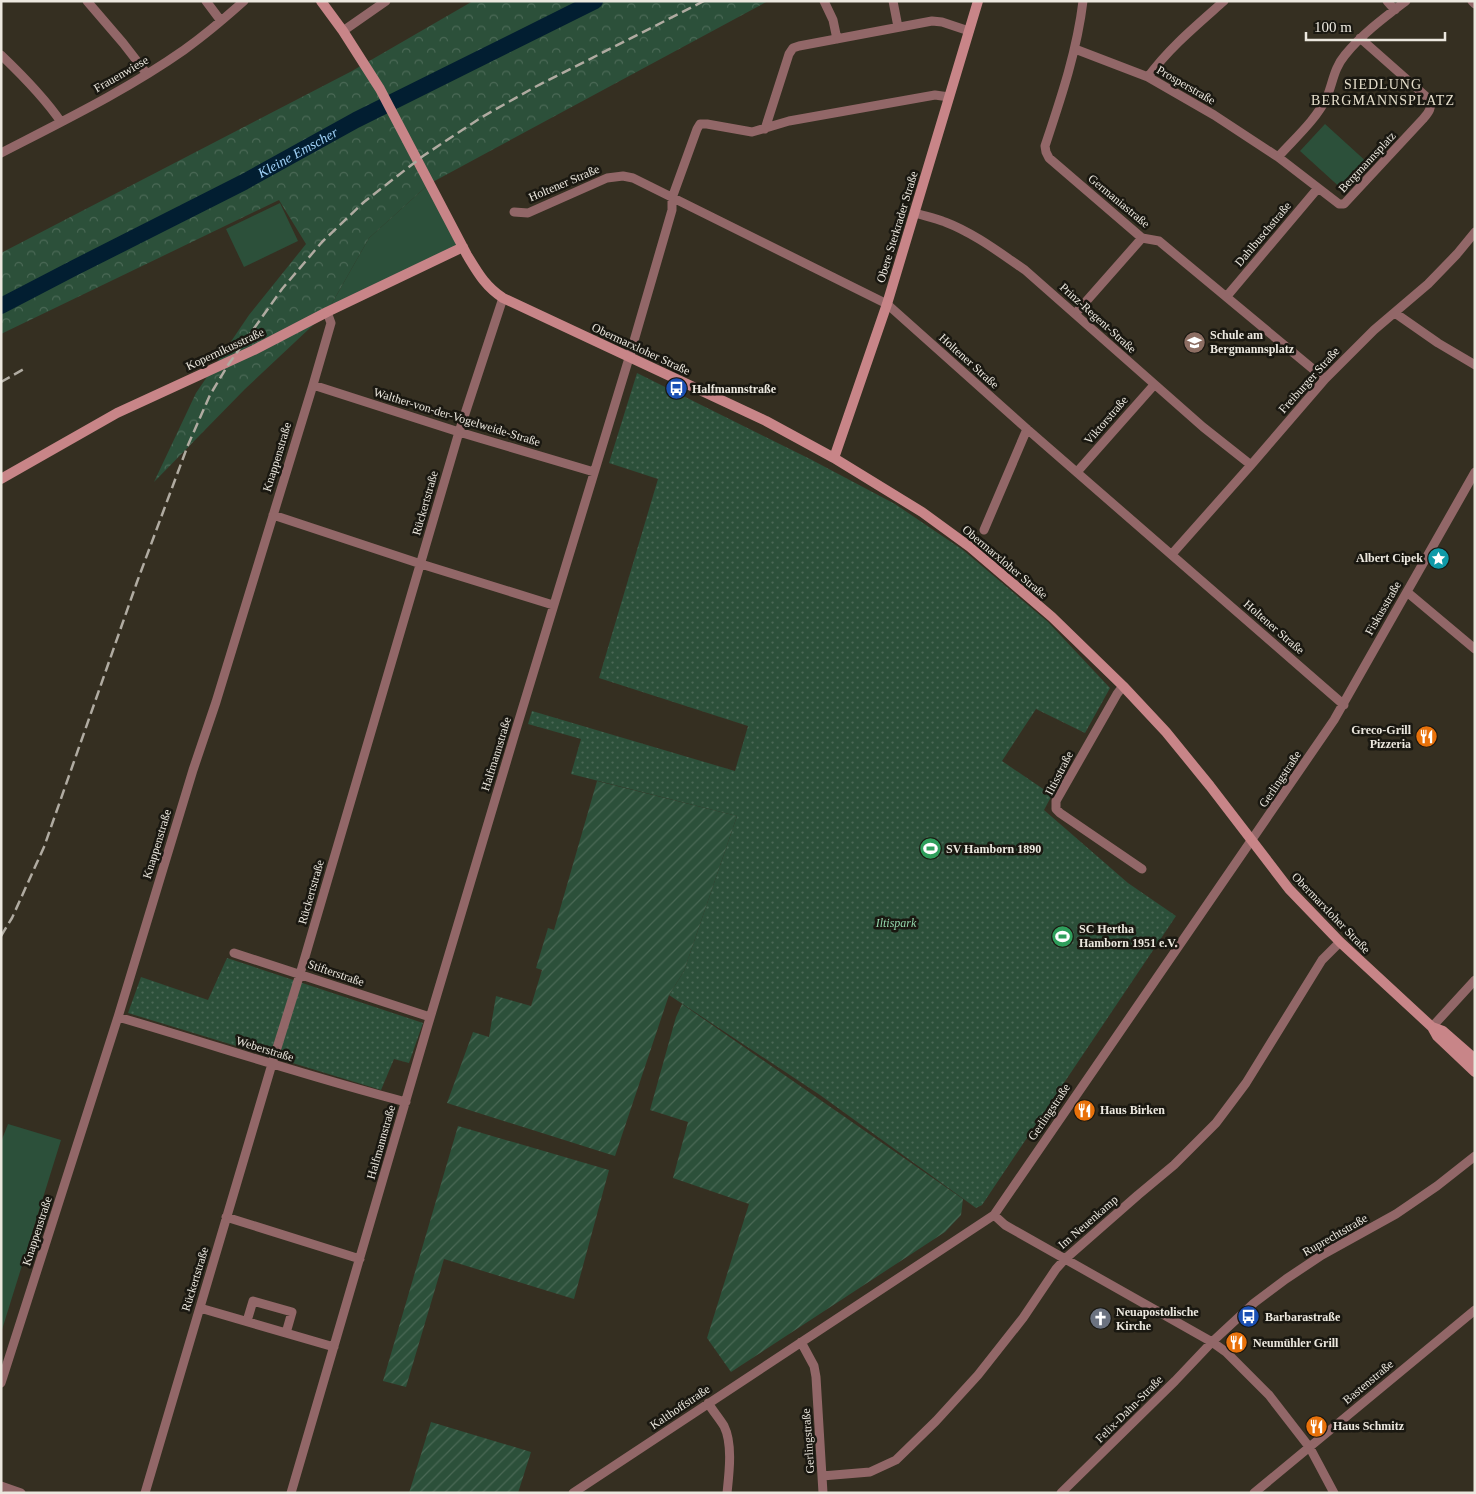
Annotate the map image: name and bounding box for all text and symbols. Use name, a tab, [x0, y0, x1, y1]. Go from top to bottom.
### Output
scale bar	[1306, 10, 1445, 42]
text: 100 m	[1314, 19, 1352, 35]
street label: Frauenwiese	[91, 53, 151, 95]
street label: Prosperstraße	[1154, 63, 1218, 107]
district label: SIEDLUNG BERGMANNSPLATZ	[1311, 77, 1455, 108]
water label: Kleine Emscher	[254, 124, 341, 181]
street label: Bergmannsplatz	[1335, 129, 1399, 195]
street label: Holtener Straße	[526, 162, 602, 204]
street label: Obere Sterkrader Straße	[873, 170, 921, 284]
street label: Germaniastraße	[1085, 171, 1153, 231]
street label: Dahlbuschstraße	[1232, 199, 1294, 269]
street label: Prinz-Regent-Straße	[1057, 280, 1139, 356]
street label: Obermarxloher Straße	[590, 320, 692, 378]
street label: Kopernikusstraße	[184, 325, 266, 373]
place label: Schule am Bergmannsplatz	[1210, 328, 1295, 356]
street label: Holtener Straße	[936, 330, 1002, 392]
school or university icon: Schule am Bergmannsplatz	[1182, 330, 1206, 354]
street label: Freiburger Straße	[1276, 344, 1342, 416]
bus stop icon: Halfmannstraße	[664, 377, 688, 401]
place label: Halfmannstraße	[692, 382, 777, 396]
street label: Walther-von-der-Vogelweide-Straße	[372, 385, 542, 449]
street label: Viktorstraße	[1081, 393, 1131, 447]
street label: Knappenstraße	[260, 421, 294, 493]
street label: Rückertstraße	[409, 469, 441, 537]
street label: Obermarxloher Straße	[960, 522, 1050, 602]
place icon: Albert Cipek	[1427, 546, 1451, 570]
place label: Albert Cipek	[1356, 551, 1423, 565]
street label: Fiskusstraße	[1362, 579, 1404, 637]
street label: Holtener Straße	[1241, 597, 1307, 657]
street label: Halfmannstraße	[478, 715, 514, 793]
place label: Greco-Grill Pizzeria	[1351, 723, 1412, 751]
restaurant icon: Greco-Grill Pizzeria	[1415, 725, 1439, 749]
street label: Gerlingstraße	[1256, 748, 1304, 810]
street label: Iltisstraße	[1042, 749, 1076, 797]
street label: Knappenstraße	[140, 808, 174, 880]
sports icon: SV Hamborn 1890	[918, 837, 942, 861]
place label: SV Hamborn 1890	[946, 842, 1041, 856]
street label: Rückertstraße	[295, 858, 327, 926]
street label: Obermarxloher Straße	[1289, 870, 1373, 956]
park label: Iltispark	[875, 916, 917, 930]
place label: SC Hertha Hamborn 1951 e.V.	[1079, 922, 1177, 950]
sports icon: SC Hertha Hamborn 1951 e.V.	[1051, 924, 1075, 948]
street label: Stifterstraße	[306, 957, 366, 989]
street label: Weberstraße	[234, 1034, 296, 1064]
street label: Gerlingstraße	[1025, 1081, 1073, 1143]
restaurant icon: Haus Birken	[1072, 1098, 1096, 1122]
street label: Halfmannstraße	[364, 1103, 398, 1181]
place label: Haus Birken	[1100, 1103, 1165, 1117]
street label: Im Neuenkamp	[1055, 1192, 1121, 1252]
street label: Knappenstraße	[19, 1195, 55, 1267]
street label: Ruprechtstraße	[1300, 1211, 1370, 1259]
street label: Rückertstraße	[179, 1245, 211, 1313]
place label: Neuapostolische Kirche	[1116, 1305, 1199, 1333]
bus stop icon: Barbarastraße	[1237, 1305, 1261, 1329]
church icon: Neuapostolische Kirche	[1088, 1307, 1112, 1331]
place label: Barbarastraße	[1265, 1310, 1341, 1324]
restaurant icon: Neumühler Grill	[1225, 1331, 1249, 1355]
place label: Neumühler Grill	[1253, 1336, 1339, 1350]
street label: Bastenstraße	[1340, 1357, 1396, 1407]
street label: Felix-Dahn-Straße	[1092, 1372, 1166, 1446]
street label: Kalthoffstraße	[647, 1382, 713, 1432]
street label: Gerlingstraße	[799, 1408, 817, 1474]
restaurant icon: Haus Schmitz	[1305, 1414, 1329, 1438]
place label: Haus Schmitz	[1333, 1419, 1405, 1433]

